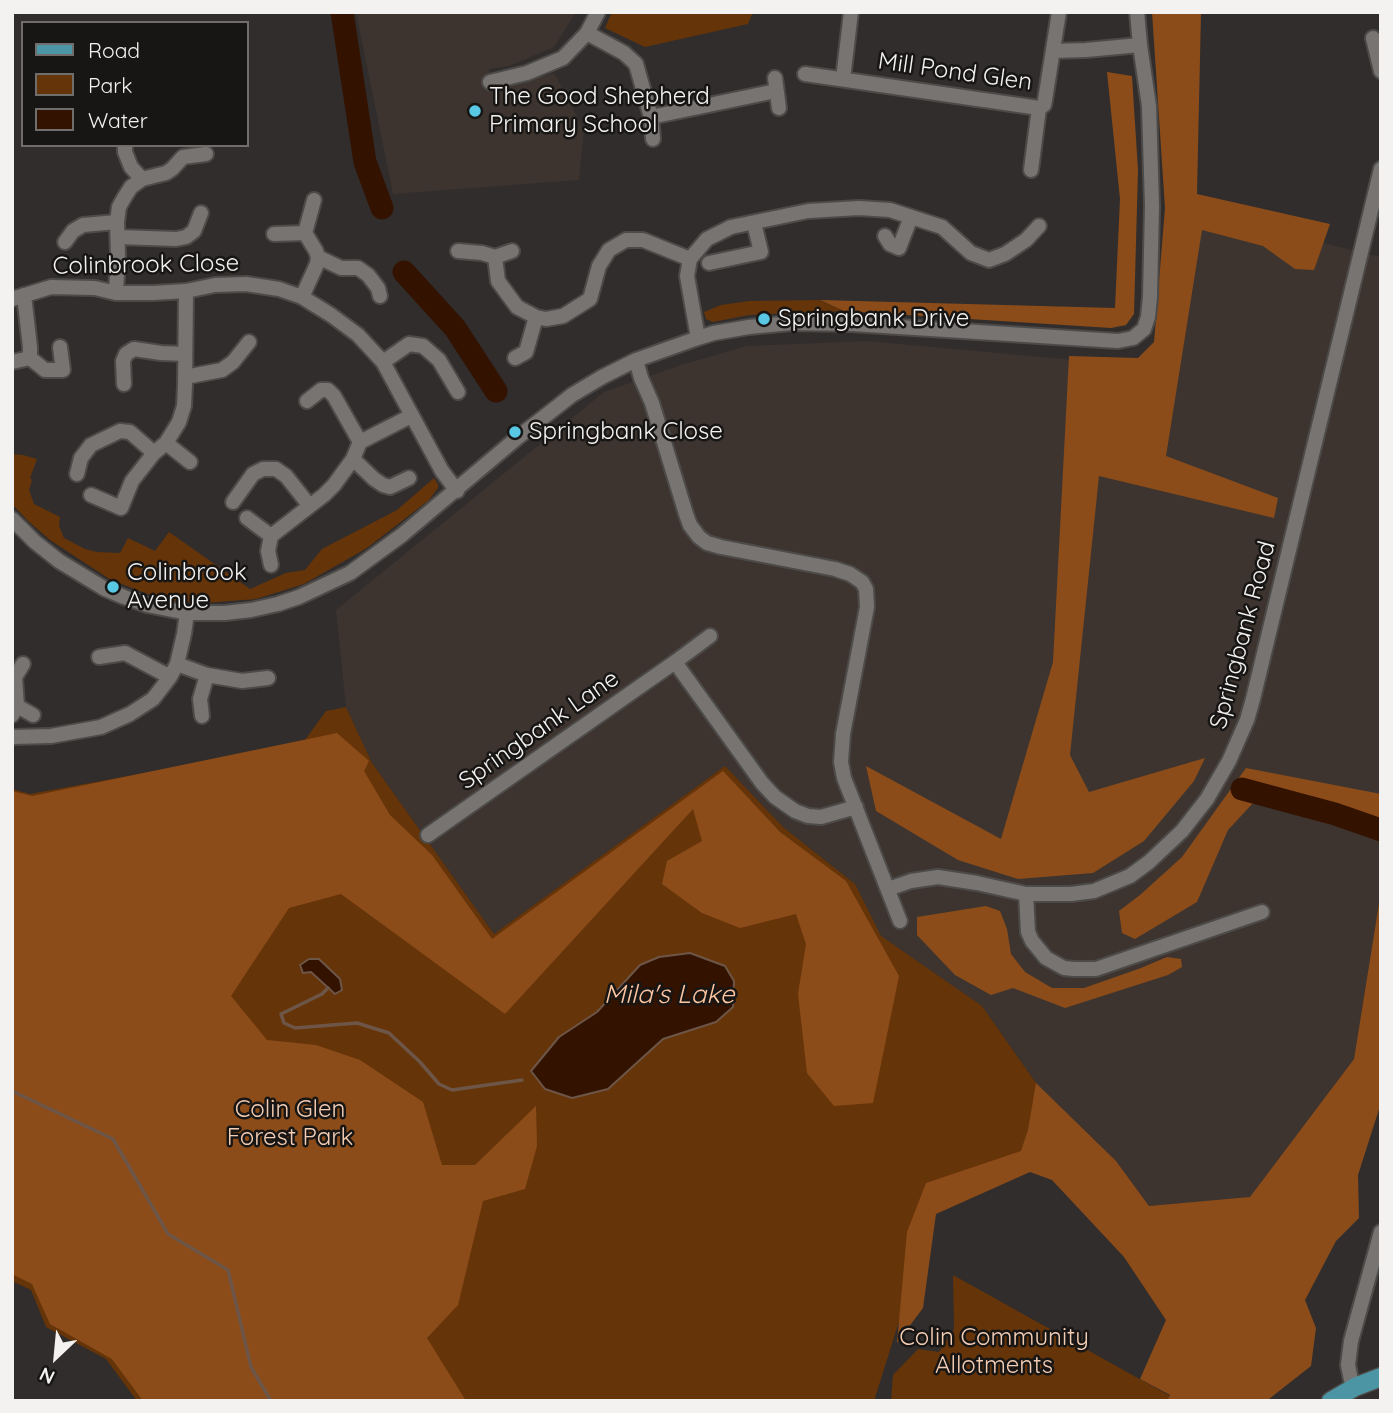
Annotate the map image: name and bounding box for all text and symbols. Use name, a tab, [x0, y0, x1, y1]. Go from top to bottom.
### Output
legend	[21, 21, 248, 147]
text: Road	[88, 37, 140, 63]
street label: Mill Pond Glen	[876, 47, 1034, 97]
text: Park	[88, 72, 132, 98]
place label: The Good Shepherd Primary School	[489, 83, 710, 139]
marker: The Good Shepherd Primary School	[467, 103, 483, 119]
text: Water	[88, 107, 148, 133]
street label: Colinbrook Close	[52, 249, 240, 281]
place label: Springbank Drive	[778, 305, 969, 333]
marker: Springbank Drive	[756, 311, 772, 327]
place label: Springbank Close	[529, 418, 723, 446]
marker: Springbank Close	[507, 424, 523, 440]
street label: Springbank Road	[1204, 538, 1282, 732]
place label: Colinbrook Avenue	[127, 559, 247, 615]
marker: Colinbrook Avenue	[105, 579, 121, 595]
street label: Springbank Lane	[454, 664, 624, 796]
water label: Mila's Lake	[604, 979, 734, 1011]
park label: Colin Glen Forest Park	[227, 1096, 353, 1152]
north arrow	[21, 1322, 91, 1392]
park label: Colin Community Allotments	[899, 1324, 1089, 1380]
text: N	[35, 1362, 58, 1390]

